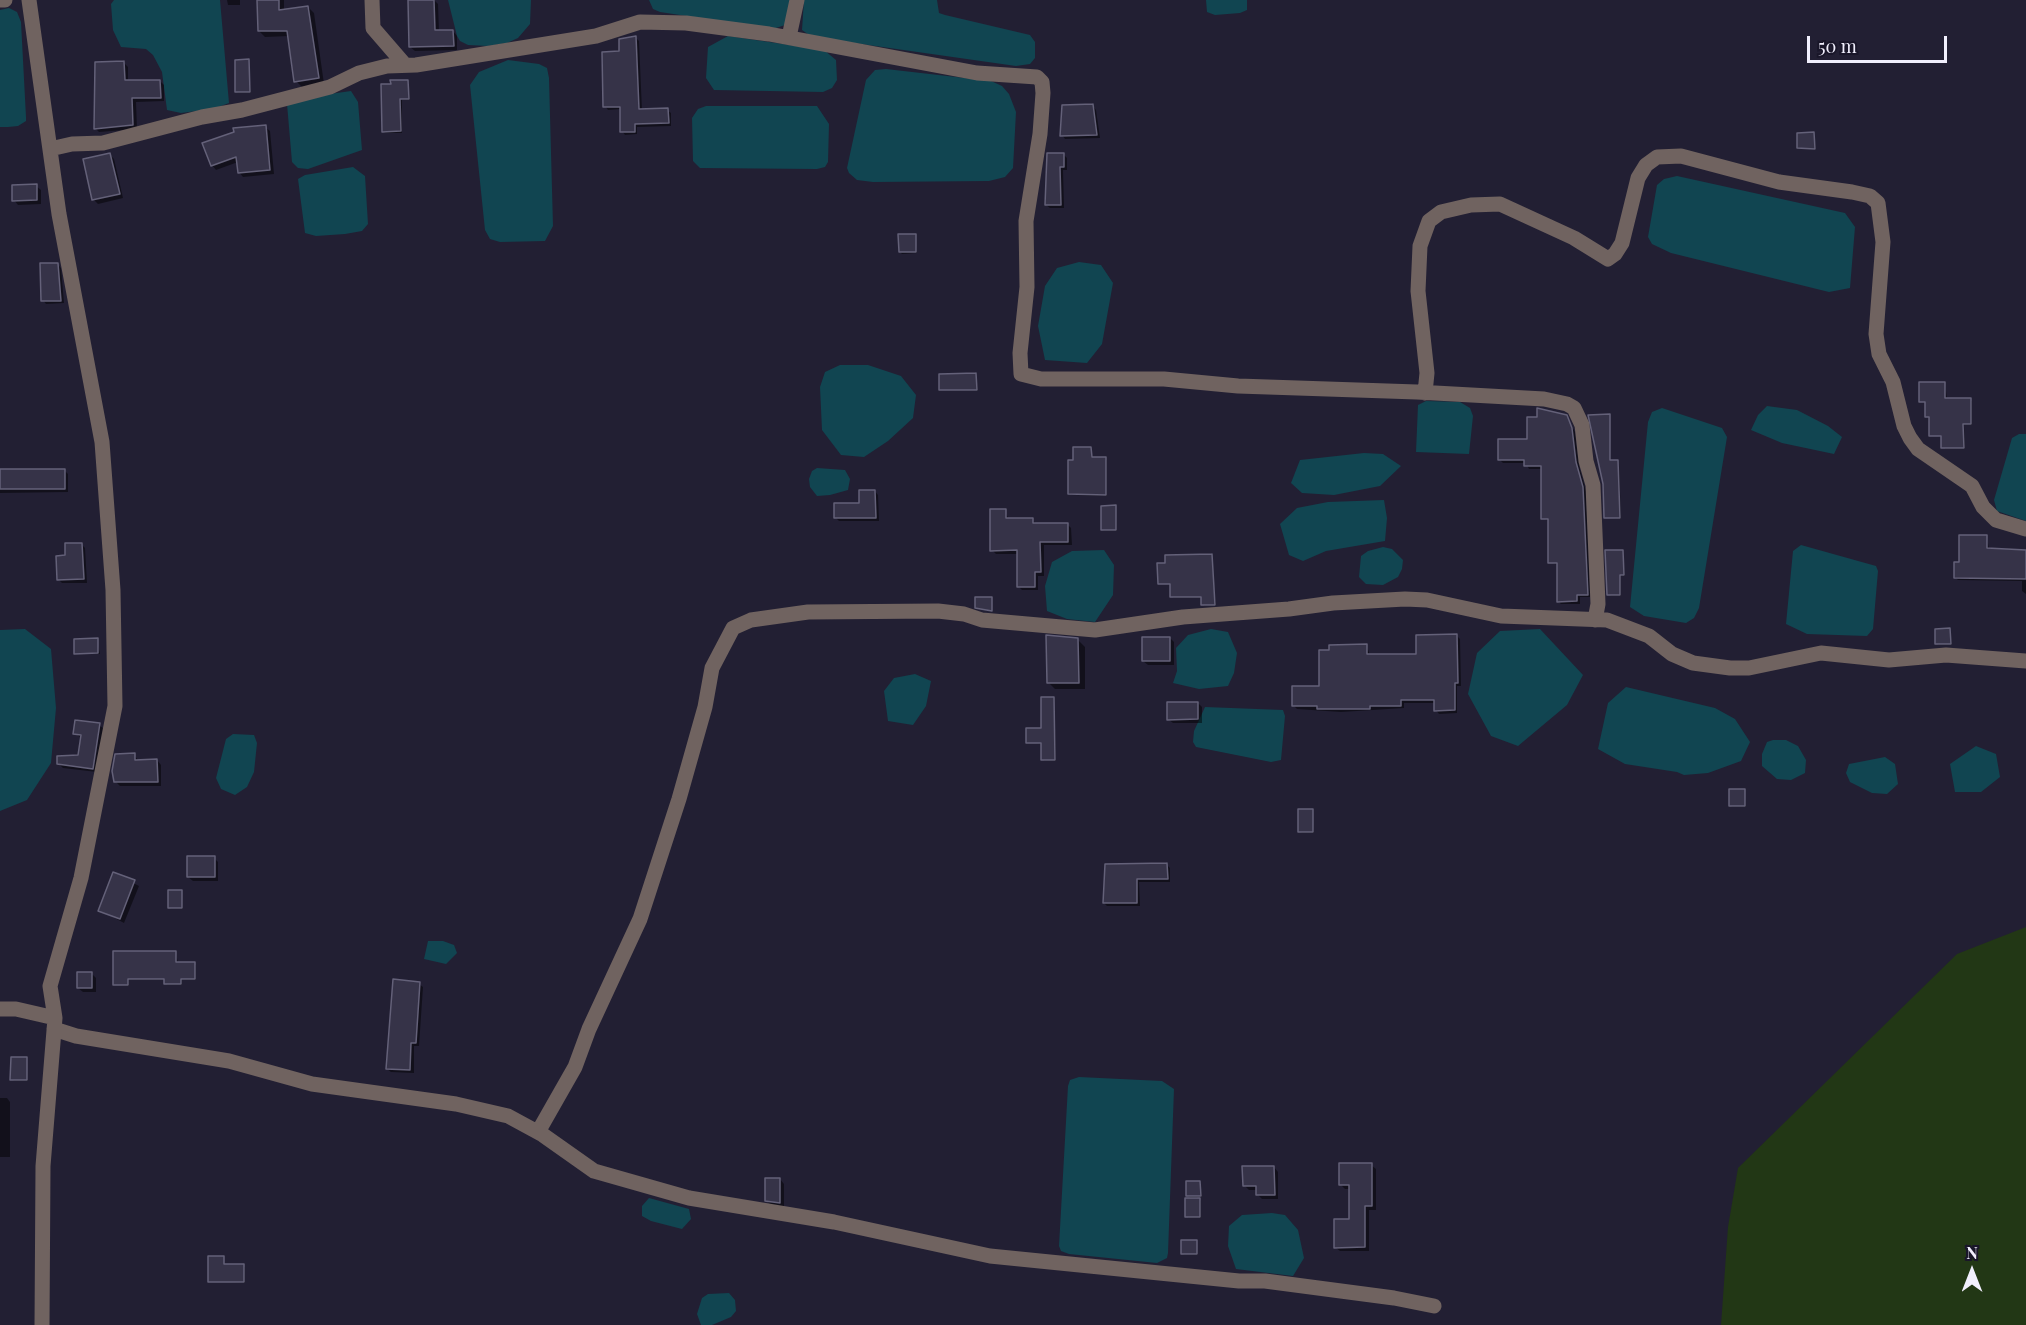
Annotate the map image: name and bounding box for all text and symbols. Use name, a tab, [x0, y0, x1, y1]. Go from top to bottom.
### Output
scale bar	[1810, 24, 1950, 62]
text: 50 m	[1818, 34, 1857, 58]
north arrow	[1942, 1241, 2002, 1301]
text: N	[1966, 1242, 1978, 1263]

